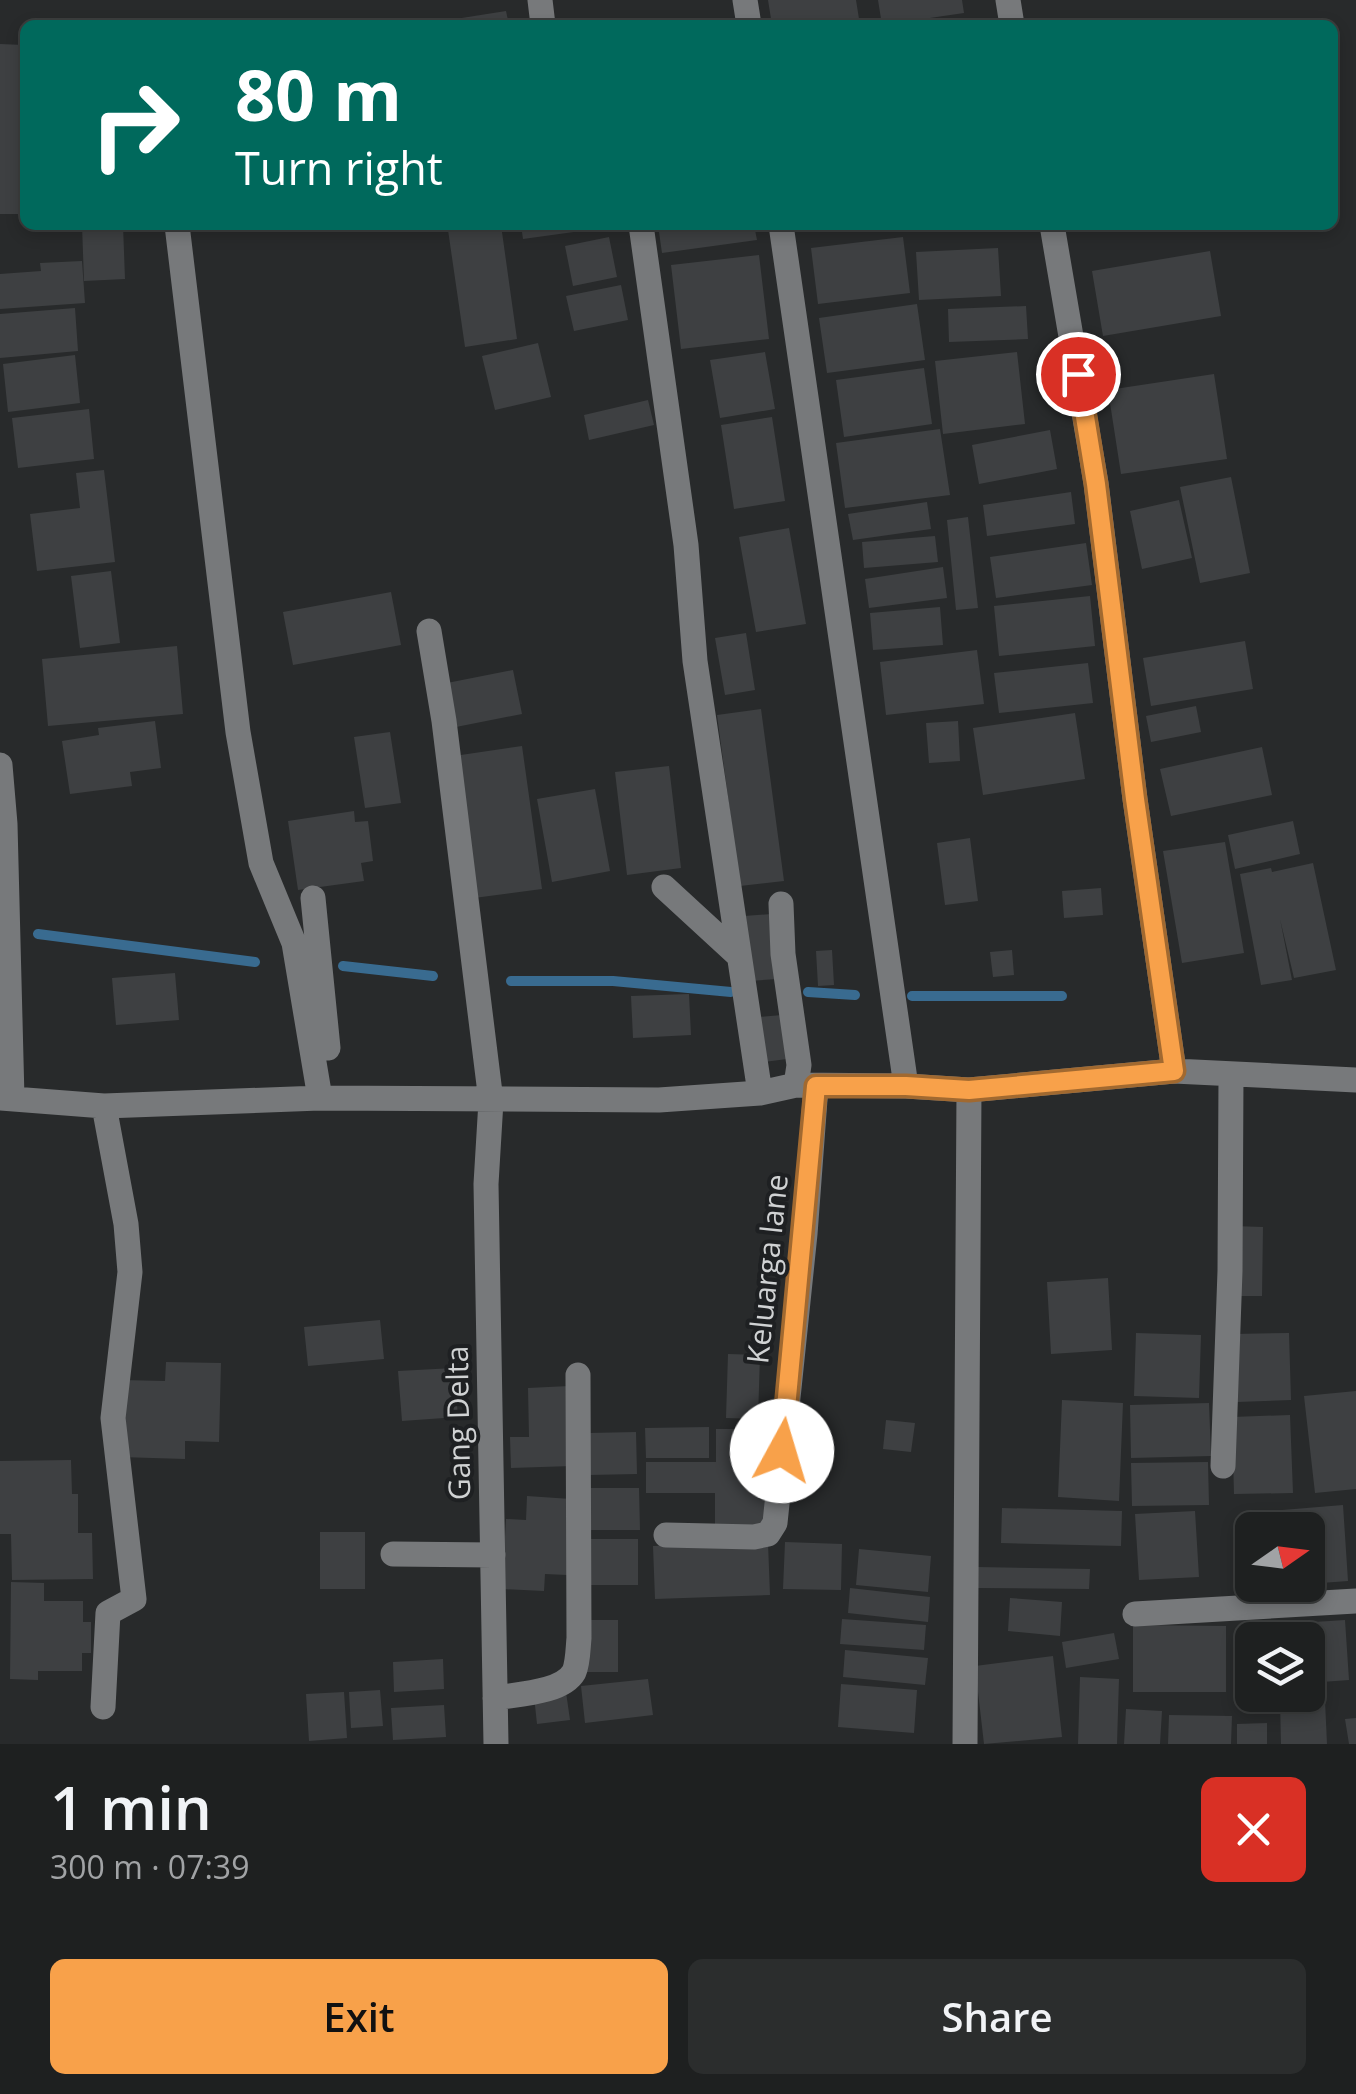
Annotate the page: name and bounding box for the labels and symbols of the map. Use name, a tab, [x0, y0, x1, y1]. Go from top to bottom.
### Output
pin	[1036, 332, 1121, 417]
street label: Keluarga lane	[736, 1172, 797, 1366]
street label: Gang Delta	[436, 1345, 479, 1501]
position arrow	[730, 1399, 834, 1503]
north arrow	[1235, 1512, 1325, 1602]

